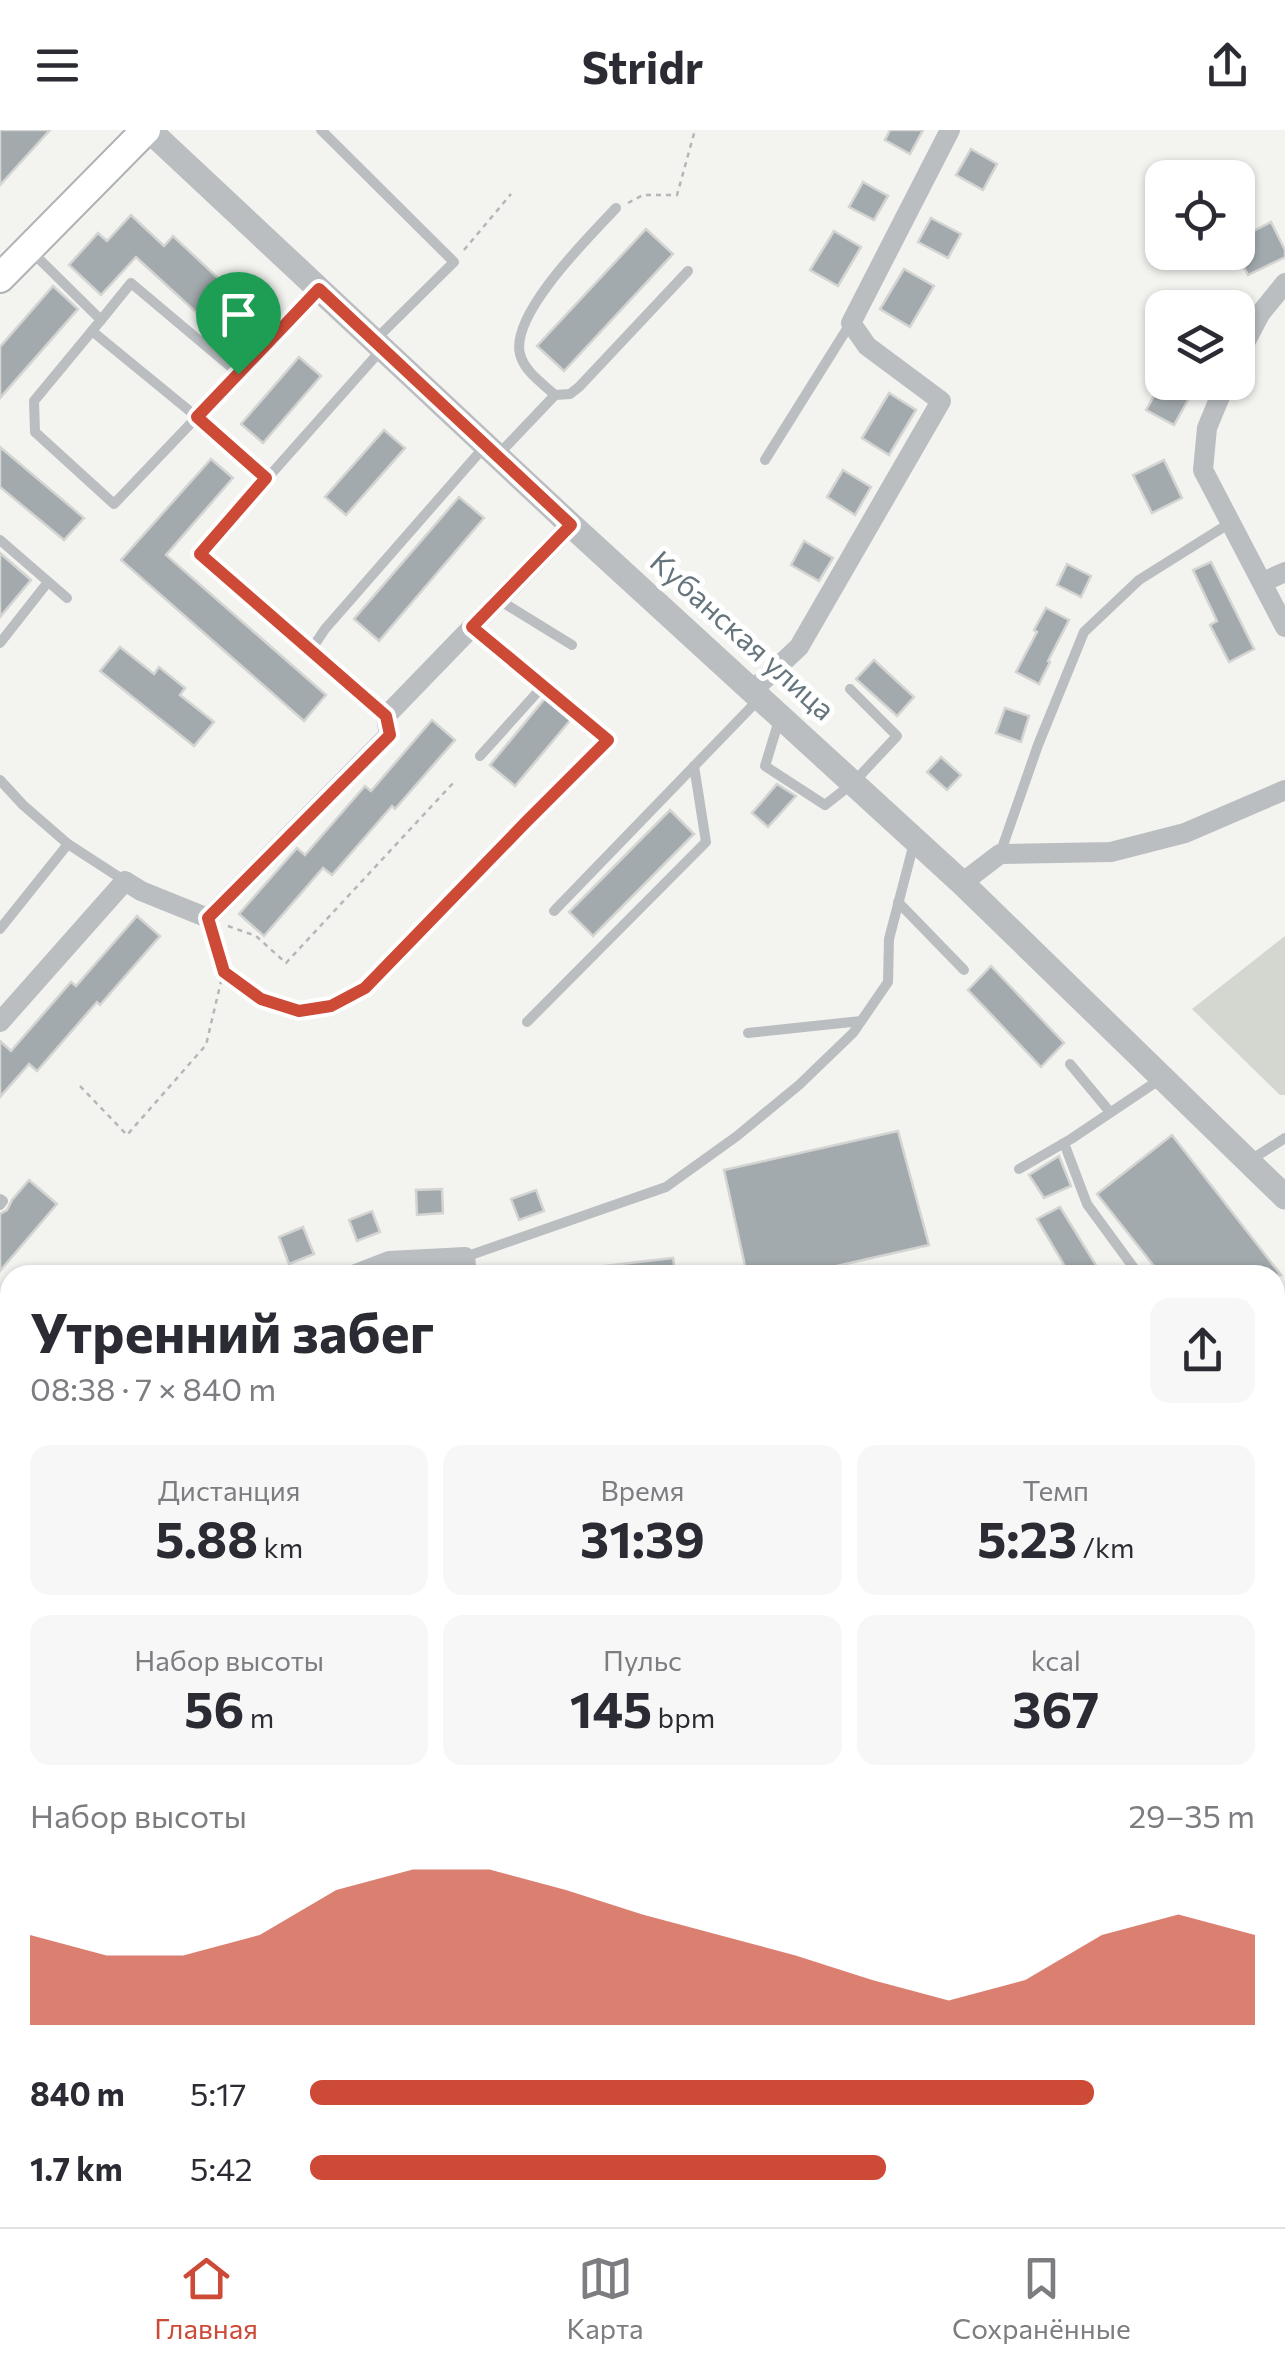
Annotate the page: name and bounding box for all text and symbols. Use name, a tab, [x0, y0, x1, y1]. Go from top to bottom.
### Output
icon: menu	[30, 38, 85, 93]
text: Stridr	[582, 38, 703, 93]
icon: share	[1200, 38, 1255, 93]
map controls	[1145, 160, 1255, 400]
button: locate	[1145, 160, 1255, 270]
pin	[196, 272, 281, 375]
icon: arrive	[211, 287, 266, 342]
button: layers	[1145, 290, 1255, 400]
street label: Кубанская улица	[644, 542, 844, 727]
text: Утренний забег	[30, 1297, 434, 1364]
button: share	[1150, 1298, 1255, 1403]
text: 08:38 · 7 × 840 m	[30, 1368, 276, 1408]
text: Дистанция	[158, 1473, 300, 1507]
text: Время	[601, 1473, 684, 1507]
text: Темп	[1023, 1473, 1089, 1507]
text: 5.88	[155, 1507, 258, 1568]
text: 31:39	[580, 1507, 705, 1568]
text: 5:23	[977, 1507, 1077, 1568]
text: km	[258, 1530, 303, 1564]
text: /km	[1077, 1530, 1135, 1564]
text: Набор высоты	[134, 1643, 324, 1677]
text: Пульс	[603, 1643, 682, 1677]
text: kcal	[1031, 1643, 1081, 1677]
text: 56	[184, 1677, 244, 1738]
text: 145	[570, 1677, 652, 1738]
text: 367	[1012, 1677, 1099, 1738]
text: m	[244, 1700, 274, 1734]
text: bpm	[652, 1700, 715, 1734]
text: Набор высоты	[30, 1795, 247, 1835]
text: 29–35 m	[1128, 1795, 1255, 1835]
text: 840 m	[30, 2073, 125, 2113]
text: 5:17	[190, 2073, 247, 2113]
text: 1.7 km	[30, 2148, 123, 2188]
text: 5:42	[190, 2148, 252, 2188]
tab: Главная	[154, 2251, 258, 2345]
tab: Карта	[566, 2251, 644, 2345]
tab: Сохранённые	[952, 2251, 1131, 2345]

